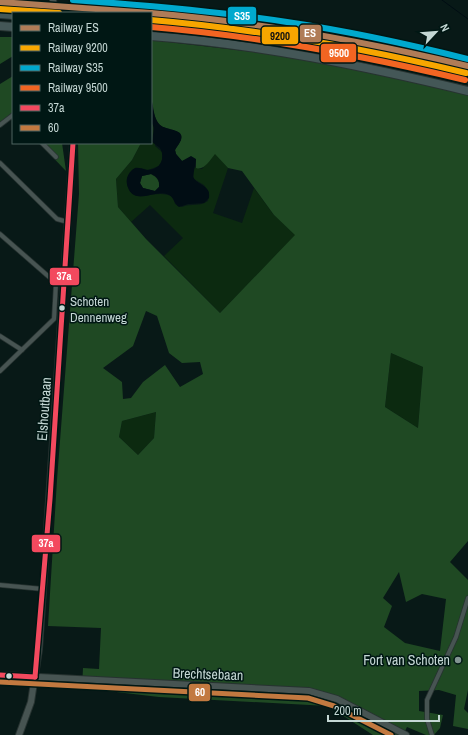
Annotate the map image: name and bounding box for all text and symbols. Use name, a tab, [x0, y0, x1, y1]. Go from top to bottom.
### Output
line badge: S35	[227, 6, 257, 25]
text: S35	[234, 9, 250, 23]
legend	[12, 12, 152, 144]
north arrow	[416, 12, 456, 52]
text: Railway ES	[48, 20, 99, 36]
text: N	[437, 22, 453, 34]
line badge: ES	[299, 24, 322, 43]
line badge: 9200	[261, 26, 299, 45]
text: ES	[304, 26, 316, 40]
text: 9200	[270, 29, 290, 43]
text: Railway 9200	[48, 40, 108, 56]
line badge: 9500	[320, 43, 357, 63]
text: 9500	[329, 46, 349, 60]
text: Railway S35	[48, 60, 104, 76]
text: Railway 9500	[48, 80, 108, 96]
text: 37a	[48, 100, 65, 116]
text: 60	[48, 120, 59, 136]
line badge: 37a	[49, 267, 80, 286]
text: 37a	[56, 269, 72, 283]
place label: Schoten Dennenweg	[70, 293, 127, 326]
marker: Schoten Dennenweg	[57, 303, 67, 313]
street label: Elshoutbaan	[33, 377, 55, 441]
line badge: 37a	[31, 534, 61, 553]
text: 37a	[38, 536, 54, 550]
place label: Fort van Schoten	[363, 651, 450, 669]
marker: Fort van Schoten	[453, 655, 463, 665]
street label: Brechtsebaan	[172, 664, 244, 684]
unlabelled marker	[4, 671, 14, 681]
line badge: 60	[188, 683, 211, 702]
text: 60	[195, 685, 205, 699]
scale bar	[328, 697, 439, 723]
text: 200 m	[334, 703, 361, 719]

